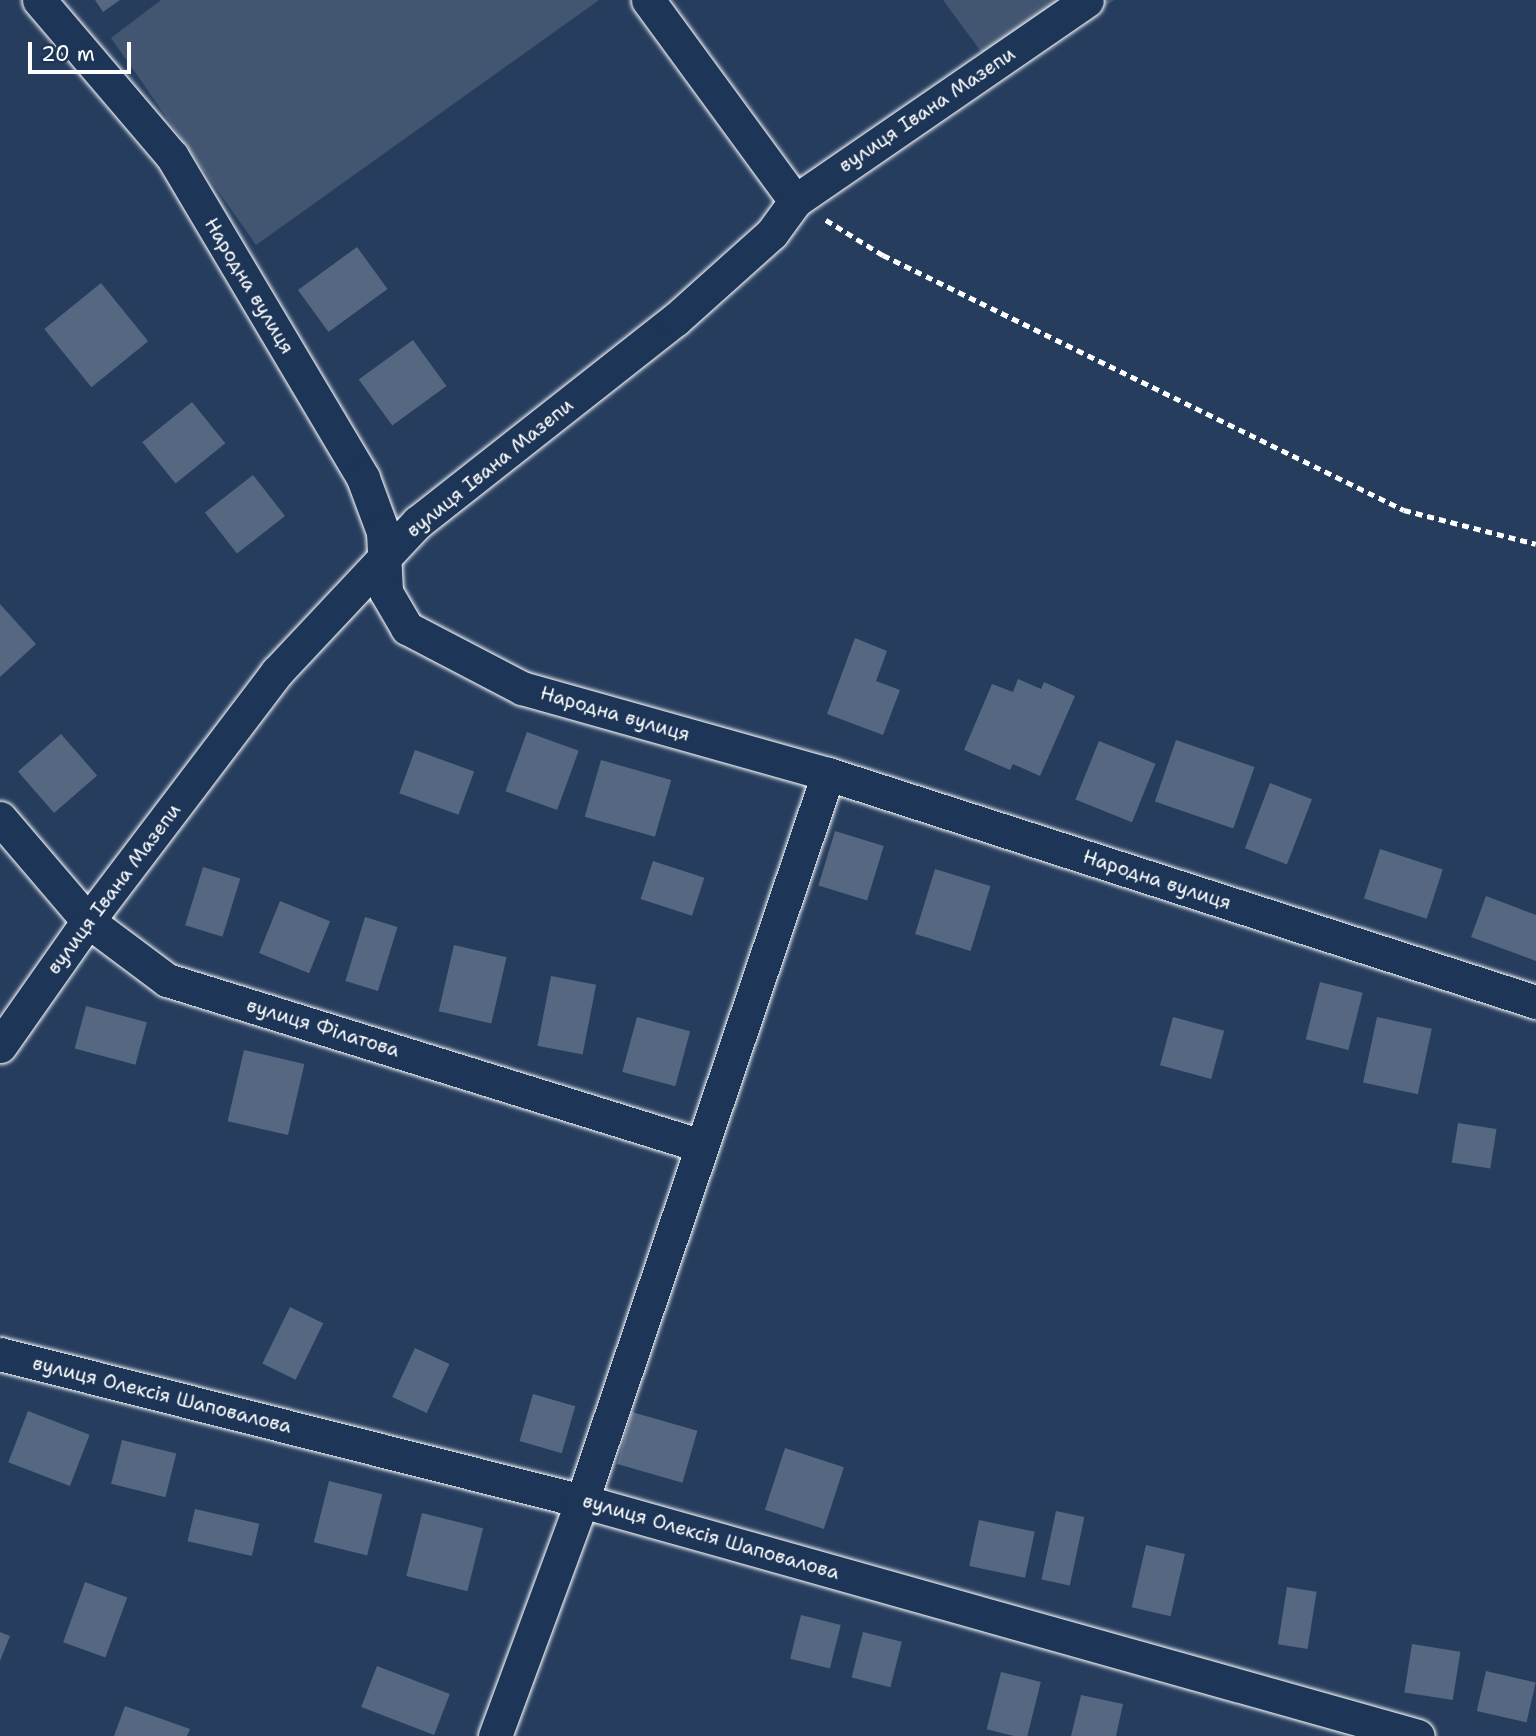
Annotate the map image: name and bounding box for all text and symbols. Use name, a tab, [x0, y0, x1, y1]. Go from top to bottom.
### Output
scale bar	[32, 28, 135, 72]
text: 20 m	[41, 40, 95, 68]
street label: вулиця Івана Мазепи	[835, 43, 1019, 177]
street label: Народна вулиця	[199, 214, 299, 358]
street label: вулиця Івана Мазепи	[402, 394, 578, 542]
street label: Народна вулиця	[538, 682, 692, 746]
street label: вулиця Івана Мазепи	[42, 799, 186, 979]
street label: Народна вулиця	[1080, 845, 1234, 915]
street label: вулиця Філатова	[244, 994, 402, 1062]
street label: вулиця Олексія Шаповалова	[30, 1352, 294, 1438]
street label: вулиця Олексія Шаповалова	[580, 1489, 842, 1585]

